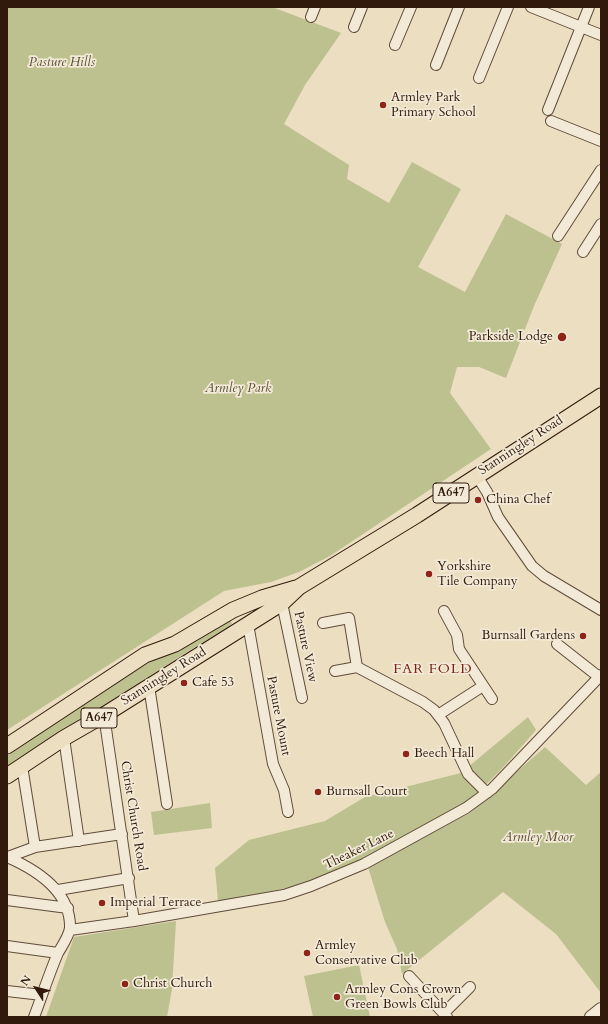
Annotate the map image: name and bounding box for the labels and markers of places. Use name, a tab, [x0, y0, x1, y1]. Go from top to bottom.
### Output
place label: Armley Park Primary School	[391, 90, 476, 121]
marker: Armley Park Primary School	[378, 100, 388, 110]
place label: Parkside Lodge	[469, 329, 553, 345]
marker: Parkside Lodge	[556, 331, 568, 343]
place label: China Chef	[486, 492, 550, 508]
marker: China Chef	[473, 495, 483, 505]
place label: Yorkshire Tile Company	[437, 559, 518, 590]
marker: Yorkshire Tile Company	[424, 569, 434, 579]
place label: Burnsall Gardens	[482, 628, 575, 644]
marker: Burnsall Gardens	[578, 631, 588, 641]
place label: Cafe 53	[192, 675, 234, 691]
marker: Cafe 53	[179, 678, 189, 688]
place label: Beech Hall	[414, 746, 474, 762]
marker: Beech Hall	[401, 749, 411, 759]
place label: Burnsall Court	[326, 784, 407, 800]
marker: Burnsall Court	[313, 787, 323, 797]
place label: Imperial Terrace	[110, 895, 201, 911]
marker: Imperial Terrace	[97, 898, 107, 908]
place label: Armley Conservative Club	[315, 938, 418, 969]
marker: Armley Conservative Club	[302, 948, 312, 958]
place label: Christ Church	[133, 976, 212, 992]
marker: Christ Church	[120, 979, 130, 989]
place label: Armley Cons Crown Green Bowls Club	[345, 982, 461, 1013]
marker: Armley Cons Crown Green Bowls Club	[332, 992, 342, 1002]

